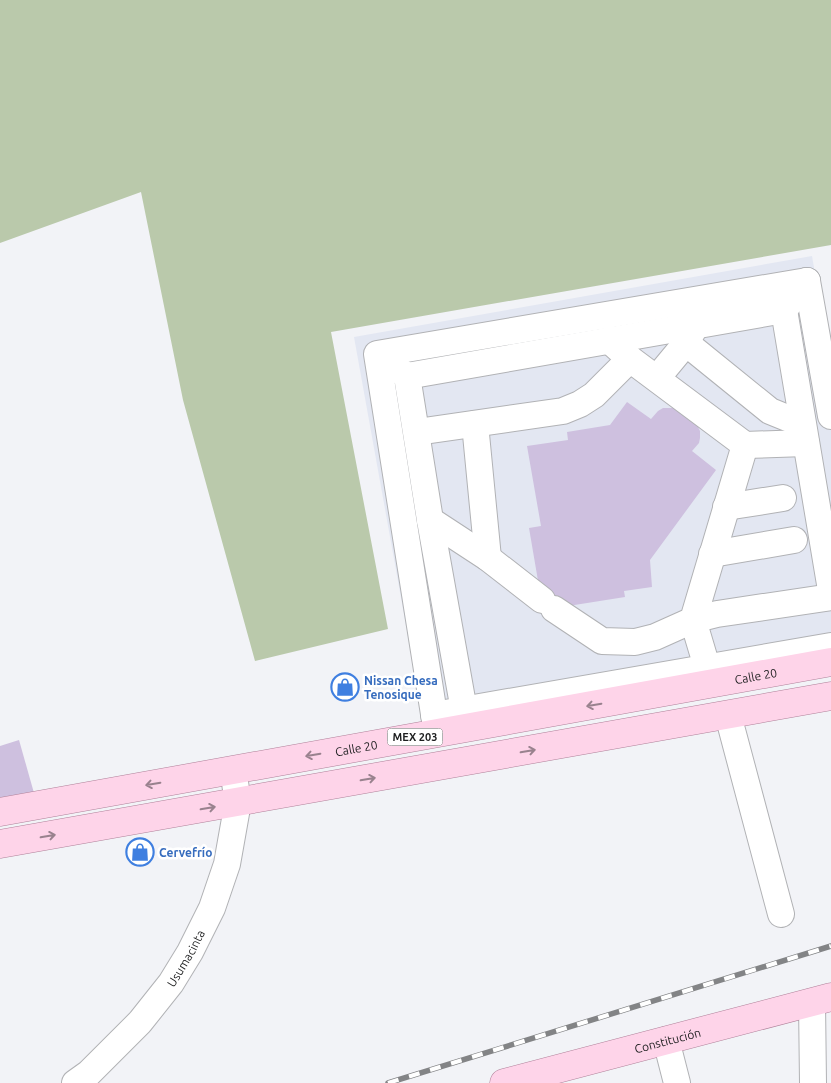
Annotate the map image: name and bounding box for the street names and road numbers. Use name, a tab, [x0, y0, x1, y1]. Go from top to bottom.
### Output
street label: Calle 20	[734, 665, 778, 686]
road number: MEX 203	[388, 729, 442, 746]
street label: Calle 20	[334, 737, 379, 758]
street label: Usumacinta	[164, 928, 207, 989]
street label: Constitución	[633, 1025, 702, 1055]

